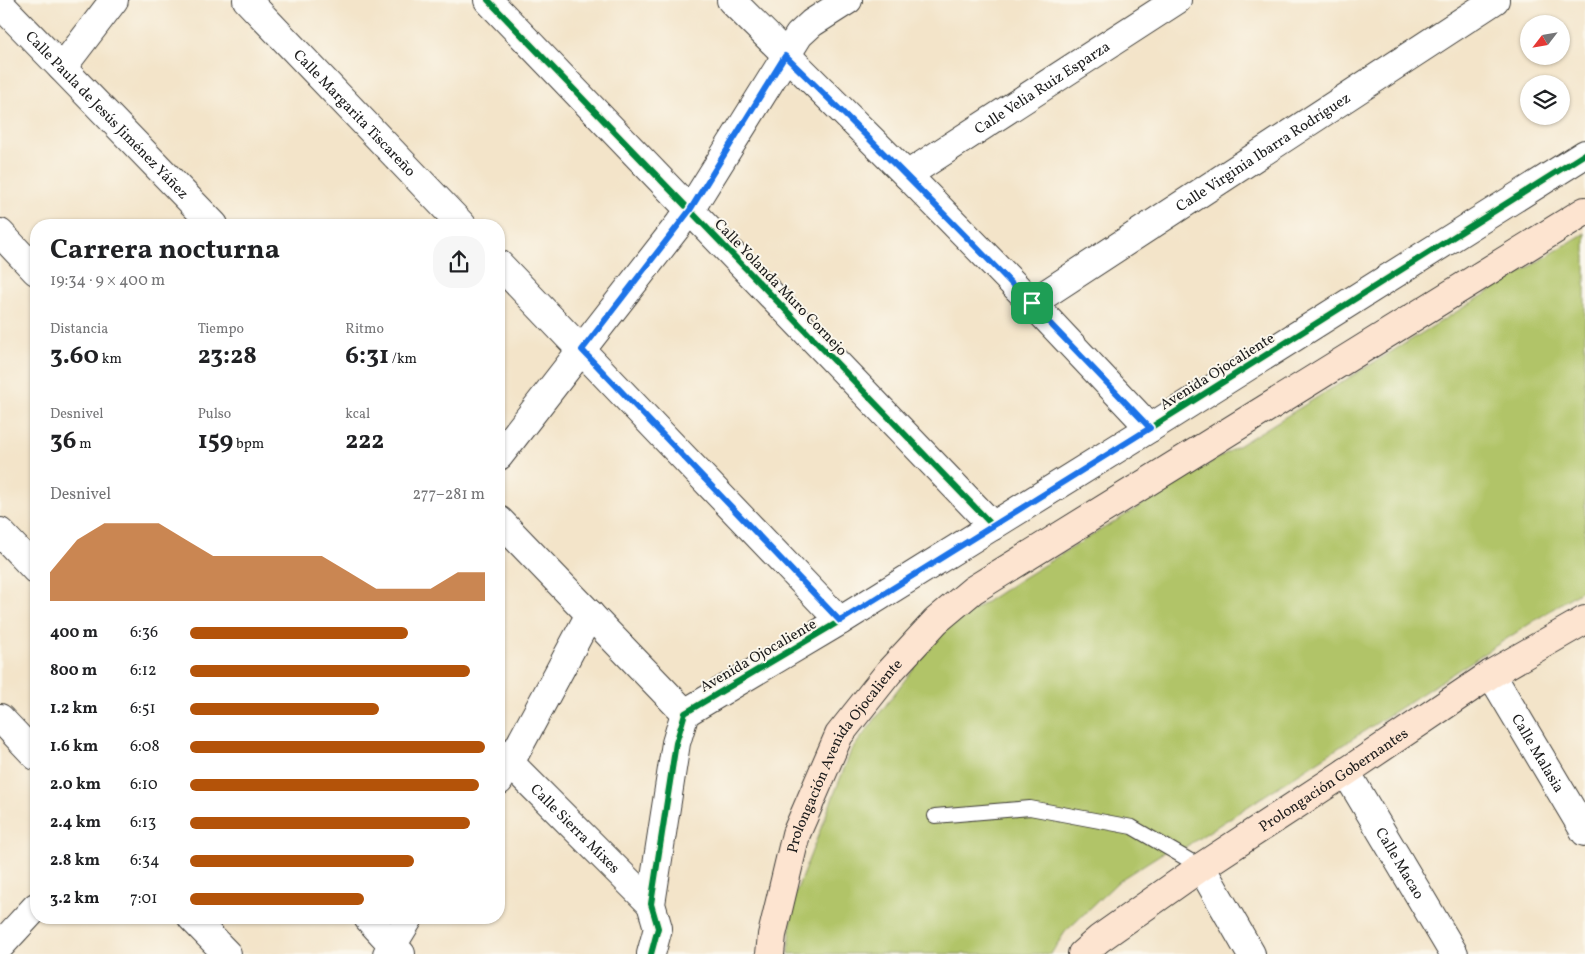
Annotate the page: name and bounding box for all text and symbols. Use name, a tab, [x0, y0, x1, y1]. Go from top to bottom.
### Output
north arrow	[1520, 15, 1570, 65]
map controls	[1520, 15, 1570, 125]
street label: Calle Paula de Jesús Jiménez Yáñez	[20, 27, 192, 204]
street label: Calle Velia Ruiz Esparza	[971, 37, 1115, 140]
street label: Calle Margarita Tiscareño	[288, 45, 420, 182]
button: layers	[1520, 75, 1570, 125]
street label: Calle Virginia Ibarra Rodríguez	[1172, 88, 1355, 218]
street label: Calle Yolanda Muro Cornejo	[709, 215, 851, 361]
text: Carrera nocturna	[50, 231, 280, 270]
button: share	[433, 236, 485, 288]
text: 19:34 · 9 × 400 m	[50, 270, 165, 292]
pin	[1011, 282, 1053, 324]
icon: arrive	[1018, 289, 1046, 317]
text: Distancia	[50, 320, 108, 339]
text: Tiempo	[198, 320, 244, 339]
text: Ritmo	[345, 320, 384, 339]
street label: Avenida Ojocaliente	[1156, 328, 1279, 416]
text: 3.60	[50, 339, 99, 374]
text: 23:28	[198, 339, 257, 374]
text: 6:31	[345, 339, 389, 374]
text: km	[99, 350, 122, 369]
text: /km	[389, 350, 417, 369]
text: Desnivel	[50, 405, 104, 424]
text: Pulso	[198, 405, 231, 424]
text: kcal	[345, 405, 370, 424]
text: 36	[50, 424, 76, 459]
text: 159	[198, 424, 233, 459]
text: 222	[345, 424, 384, 459]
text: m	[76, 435, 92, 454]
text: bpm	[233, 435, 264, 454]
text: Desnivel	[50, 484, 111, 506]
text: 277–281 m	[413, 484, 485, 506]
street label: Avenida Ojocaliente	[697, 614, 821, 698]
text: 400 m	[50, 622, 98, 644]
text: 6:36	[130, 622, 158, 644]
street label: Prolongación Avenida Ojocaliente	[783, 655, 908, 855]
text: 800 m	[50, 660, 97, 682]
text: 6:12	[130, 660, 157, 682]
text: 1.2 km	[50, 698, 98, 720]
text: 6:51	[130, 698, 156, 720]
street label: Calle Malasia	[1505, 711, 1568, 797]
street label: Prolongación Gobernantes	[1255, 724, 1413, 838]
text: 1.6 km	[50, 736, 98, 758]
text: 6:08	[130, 736, 160, 758]
text: 2.0 km	[50, 774, 101, 796]
text: 6:10	[130, 774, 158, 796]
street label: Calle Sierra Mixes	[525, 780, 624, 879]
text: 2.4 km	[50, 812, 101, 834]
text: 6:13	[130, 812, 156, 834]
street label: Calle Macao	[1369, 824, 1428, 904]
text: 2.8 km	[50, 850, 100, 872]
text: 6:34	[130, 850, 160, 872]
text: 3.2 km	[50, 888, 99, 910]
text: 7:01	[130, 888, 157, 910]

